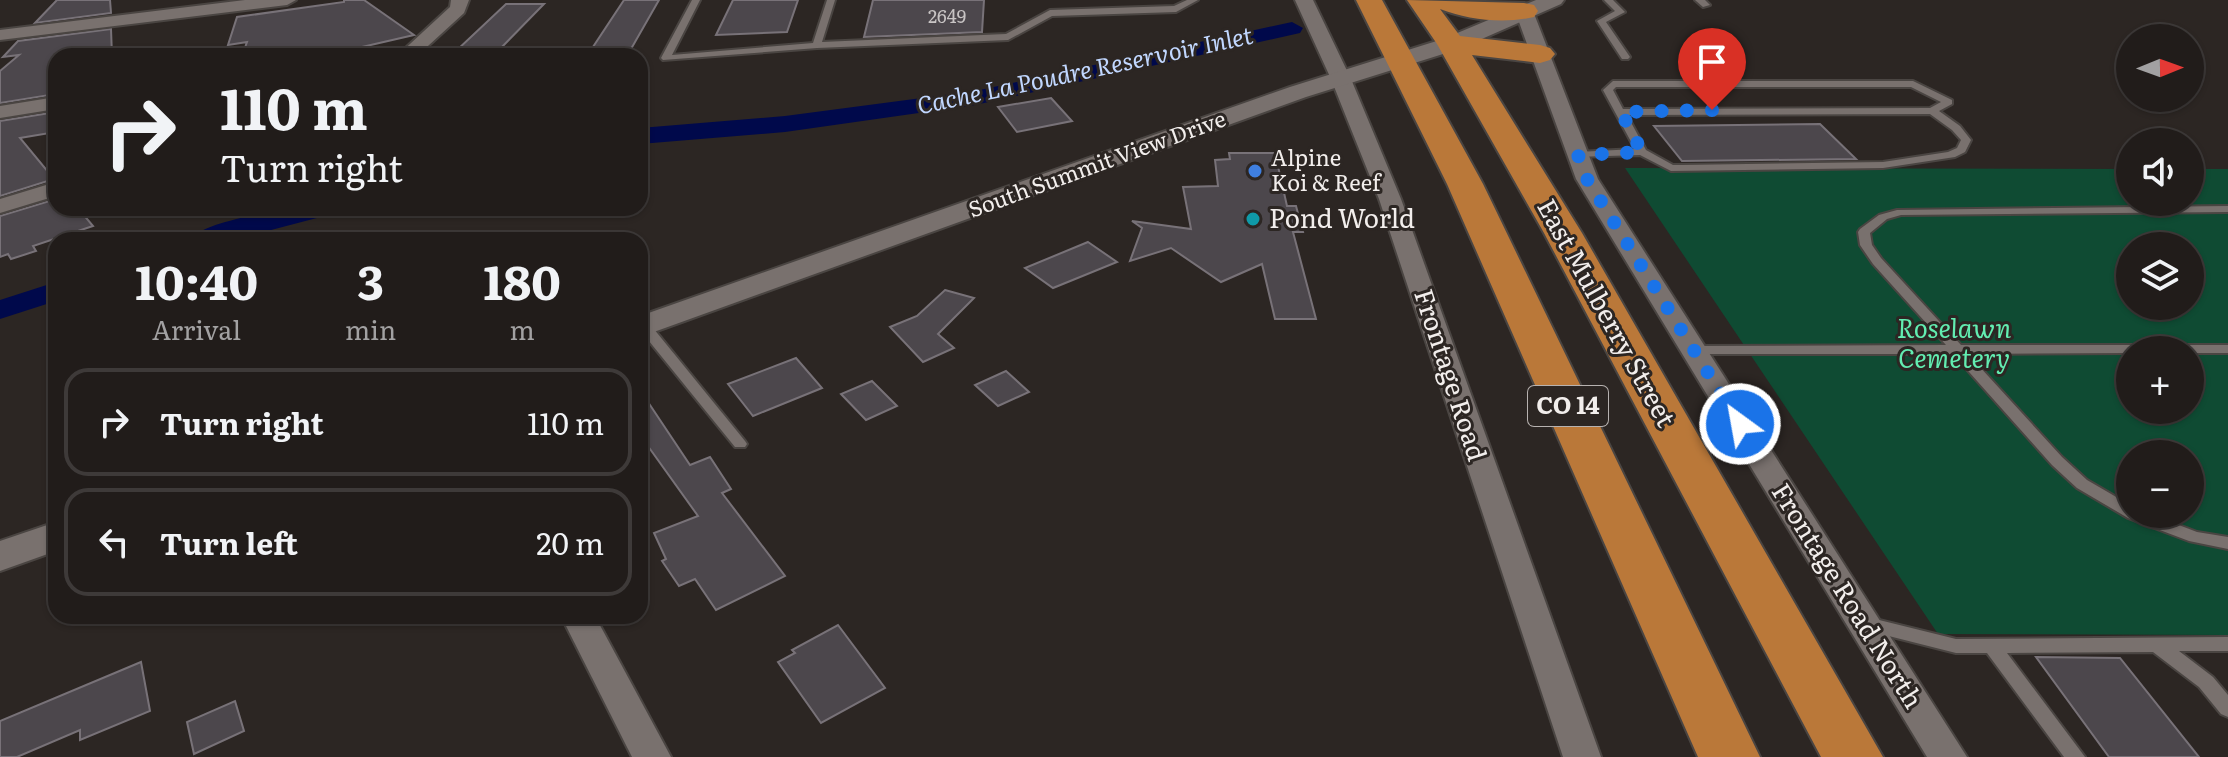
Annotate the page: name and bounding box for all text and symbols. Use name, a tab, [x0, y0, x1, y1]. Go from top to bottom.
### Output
house number: 2649	[928, 2, 966, 29]
water label: Cache La Poudre Reservoir Inlet	[913, 16, 1256, 121]
north arrow	[2116, 24, 2204, 112]
map controls	[2116, 24, 2204, 528]
pin	[1678, 28, 1746, 110]
icon: arrive	[1690, 40, 1734, 84]
text: 110 m	[220, 64, 368, 147]
icon: right	[88, 80, 192, 184]
street label: South Summit View Drive	[963, 101, 1230, 225]
button: sound	[2116, 128, 2204, 216]
text: Turn right	[220, 140, 403, 193]
place label: Alpine Koi & Reef	[1271, 140, 1382, 198]
marker: Alpine Koi & Reef	[1246, 162, 1264, 180]
street label: East Mulberry Street	[1529, 191, 1687, 433]
place label: Pond World	[1269, 197, 1415, 236]
marker: Pond World	[1244, 210, 1262, 228]
button: layers	[2116, 232, 2204, 320]
text: 10:40	[135, 244, 258, 315]
text: 3	[357, 244, 384, 315]
text: 180	[483, 244, 561, 315]
street label: Frontage Road	[1406, 283, 1499, 465]
park label: Roselawn Cemetery	[1897, 307, 2012, 376]
text: Arrival	[152, 309, 241, 348]
text: min	[345, 309, 396, 348]
text: m	[509, 309, 535, 348]
button: +	[2116, 336, 2204, 424]
position arrow	[1698, 382, 1782, 466]
road number: CO 14	[1528, 386, 1608, 426]
icon: right	[92, 400, 136, 444]
text: Turn right	[160, 400, 324, 444]
text: 110 m	[527, 400, 604, 444]
button: −	[2116, 440, 2204, 528]
street label: Frontage Road North	[1764, 474, 1934, 715]
icon: left	[92, 520, 136, 564]
text: Turn left	[160, 520, 298, 564]
text: 20 m	[536, 520, 604, 564]

